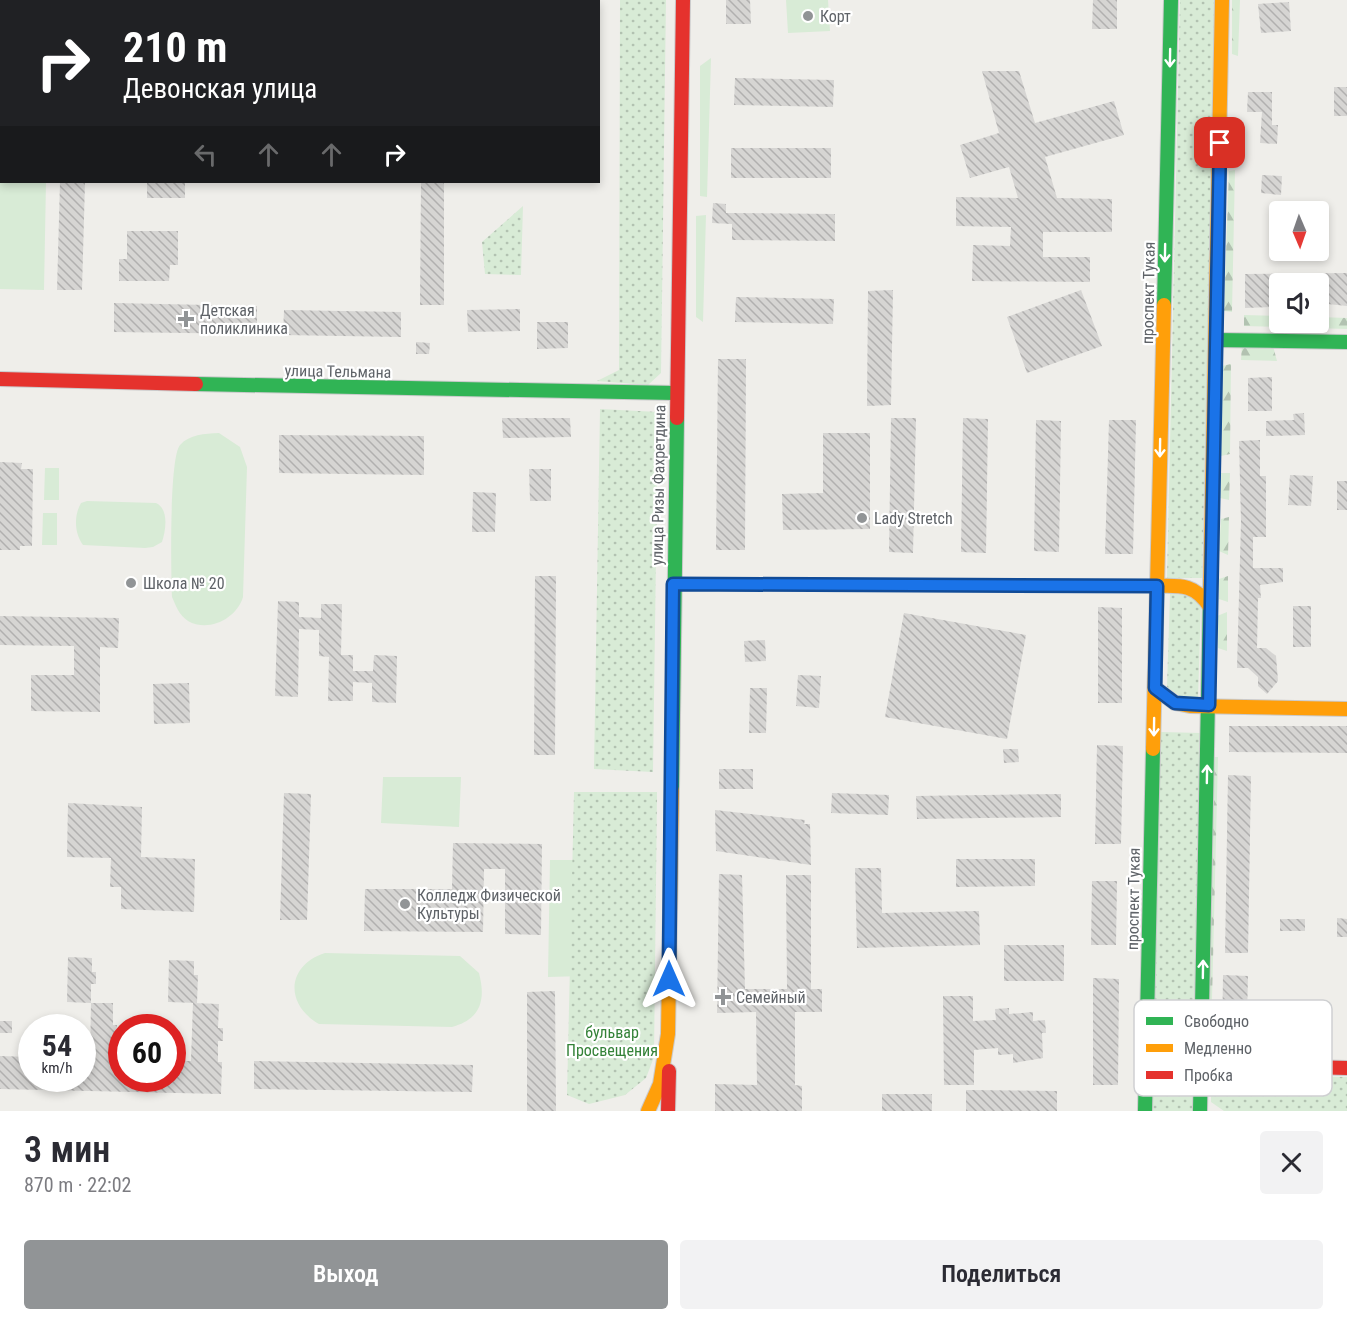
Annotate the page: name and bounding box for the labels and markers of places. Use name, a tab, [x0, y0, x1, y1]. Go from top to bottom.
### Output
place label: Корт	[820, 7, 851, 26]
marker: Корт	[801, 9, 815, 23]
pin	[1194, 117, 1245, 168]
place label: Детская поликлиника	[200, 301, 288, 338]
marker: Детская поликлиника	[177, 310, 195, 328]
place label: Lady Stretch	[874, 509, 953, 528]
marker: Lady Stretch	[855, 511, 869, 525]
place label: Школа № 20	[143, 574, 225, 593]
marker: Школа № 20	[124, 576, 138, 590]
place label: Колледж Физической Культуры	[417, 886, 561, 923]
marker: Колледж Физической Культуры	[398, 897, 412, 911]
marker: Семейный	[714, 988, 732, 1006]
place label: Семейный	[736, 988, 806, 1007]

